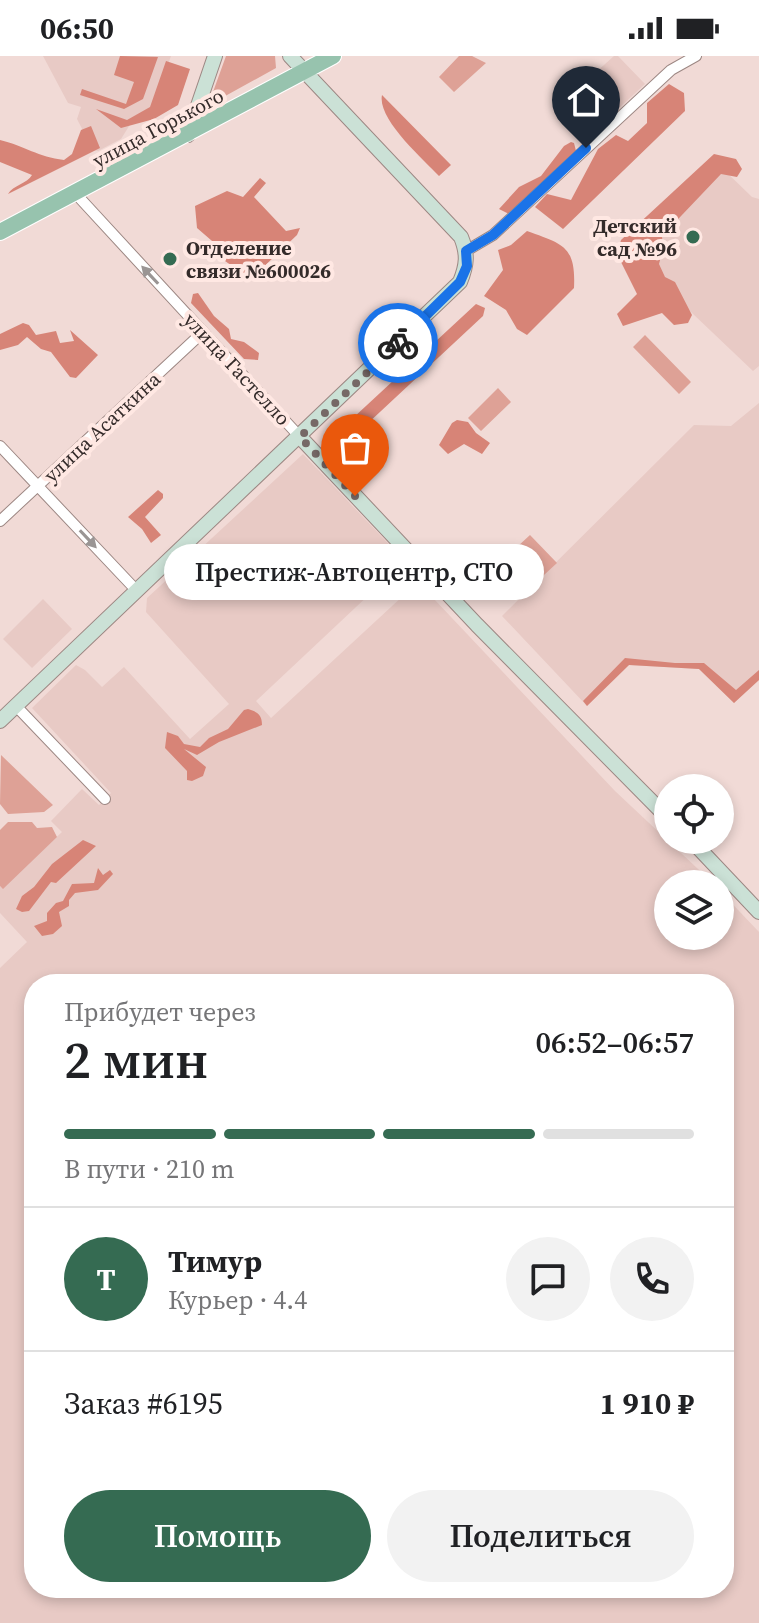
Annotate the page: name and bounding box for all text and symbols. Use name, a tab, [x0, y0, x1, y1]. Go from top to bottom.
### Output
text: 06:50	[40, 8, 114, 49]
pin	[552, 66, 620, 148]
icon: home	[564, 78, 608, 122]
street label: улица Горького	[87, 82, 229, 174]
place label: Детский сад №96	[593, 212, 677, 263]
marker: Детский сад №96	[684, 228, 702, 246]
place label: Отделение связи №600026	[186, 234, 331, 285]
marker: Отделение связи №600026	[161, 250, 179, 268]
one-way arrow	[141, 266, 159, 285]
courier	[358, 303, 438, 383]
street label: улица Гастелло	[177, 306, 297, 432]
icon: bike	[376, 321, 420, 365]
street label: улица Асаткина	[37, 365, 167, 489]
pin	[321, 414, 389, 496]
icon: bag	[333, 426, 377, 470]
one-way arrow	[78, 529, 96, 548]
callout: Престиж-Автоцентр, СТО	[165, 544, 545, 600]
text: Престиж-Автоцентр, СТО	[195, 554, 513, 590]
map controls	[654, 774, 734, 950]
button: locate	[654, 774, 734, 854]
button: layers	[654, 870, 734, 950]
text: Прибудет через	[64, 994, 256, 1030]
text: 06:52–06:57	[535, 1022, 694, 1063]
text: 2 мин	[64, 1024, 208, 1095]
text: В пути · 210 m	[64, 1151, 234, 1187]
button: chat	[506, 1237, 590, 1321]
button: phone	[610, 1237, 694, 1321]
text: Тимур	[168, 1241, 262, 1282]
text: Т	[96, 1259, 116, 1300]
text: Курьер · 4.4	[168, 1282, 307, 1318]
text: Заказ #6195	[64, 1383, 223, 1424]
text: 1 910 ₽	[600, 1383, 694, 1424]
button: Помощь	[64, 1490, 371, 1582]
button: Поделиться	[387, 1490, 694, 1582]

